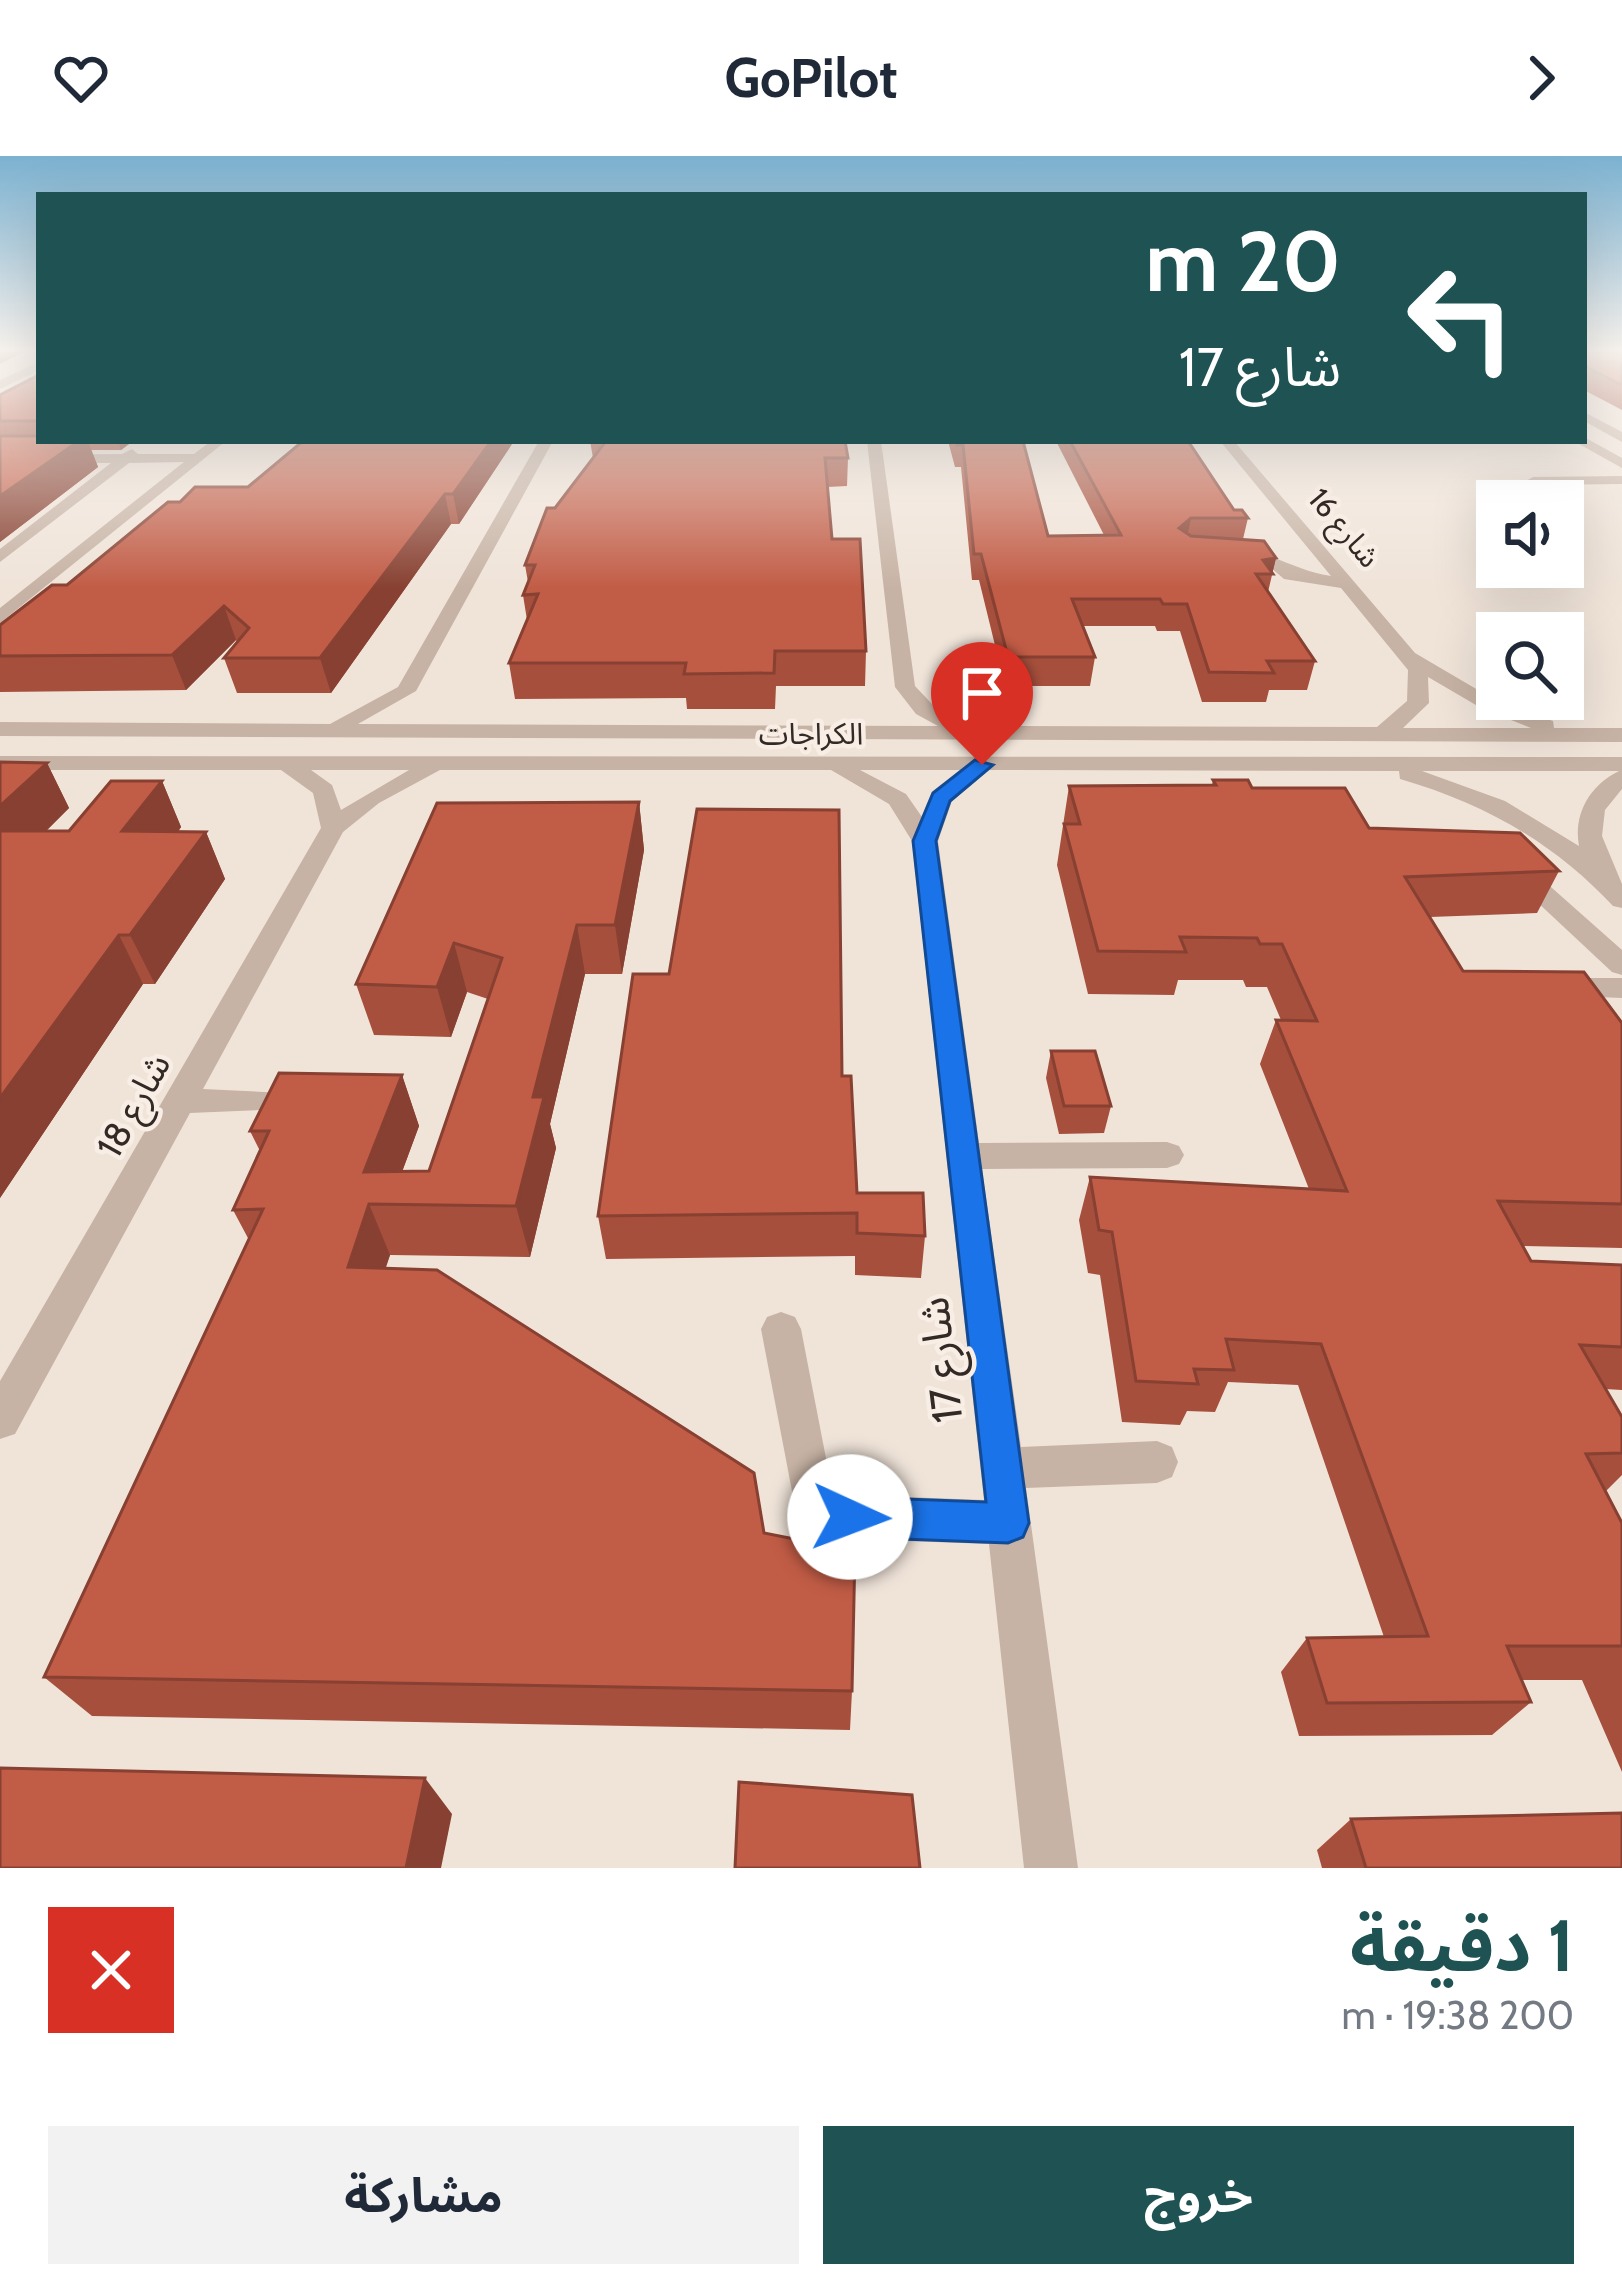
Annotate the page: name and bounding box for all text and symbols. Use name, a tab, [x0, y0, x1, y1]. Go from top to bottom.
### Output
icon: heart	[48, 45, 114, 111]
text: GoPilot	[724, 45, 898, 111]
icon: forward	[1508, 45, 1574, 111]
text: 20 m	[1145, 210, 1341, 312]
icon: left	[1383, 240, 1539, 396]
text: شارع 17	[1179, 334, 1341, 400]
map controls	[1476, 480, 1584, 720]
button: sound	[1476, 480, 1584, 588]
street label: شارع 16	[1298, 481, 1388, 577]
button: search	[1476, 612, 1584, 720]
pin	[931, 642, 1033, 765]
icon: arrive	[949, 660, 1015, 726]
street label: الكراجات	[759, 715, 863, 752]
street label: شارع 18	[87, 1045, 184, 1167]
street label: شارع 17	[907, 1293, 979, 1426]
position arrow	[787, 1454, 913, 1580]
text: 1 دقيقة	[1350, 1902, 1574, 1989]
button: close	[48, 1907, 174, 2033]
text: 200 m · 19:38	[1342, 1991, 1574, 2039]
button: مشاركة	[48, 2126, 799, 2264]
button: خروج	[823, 2126, 1574, 2264]

